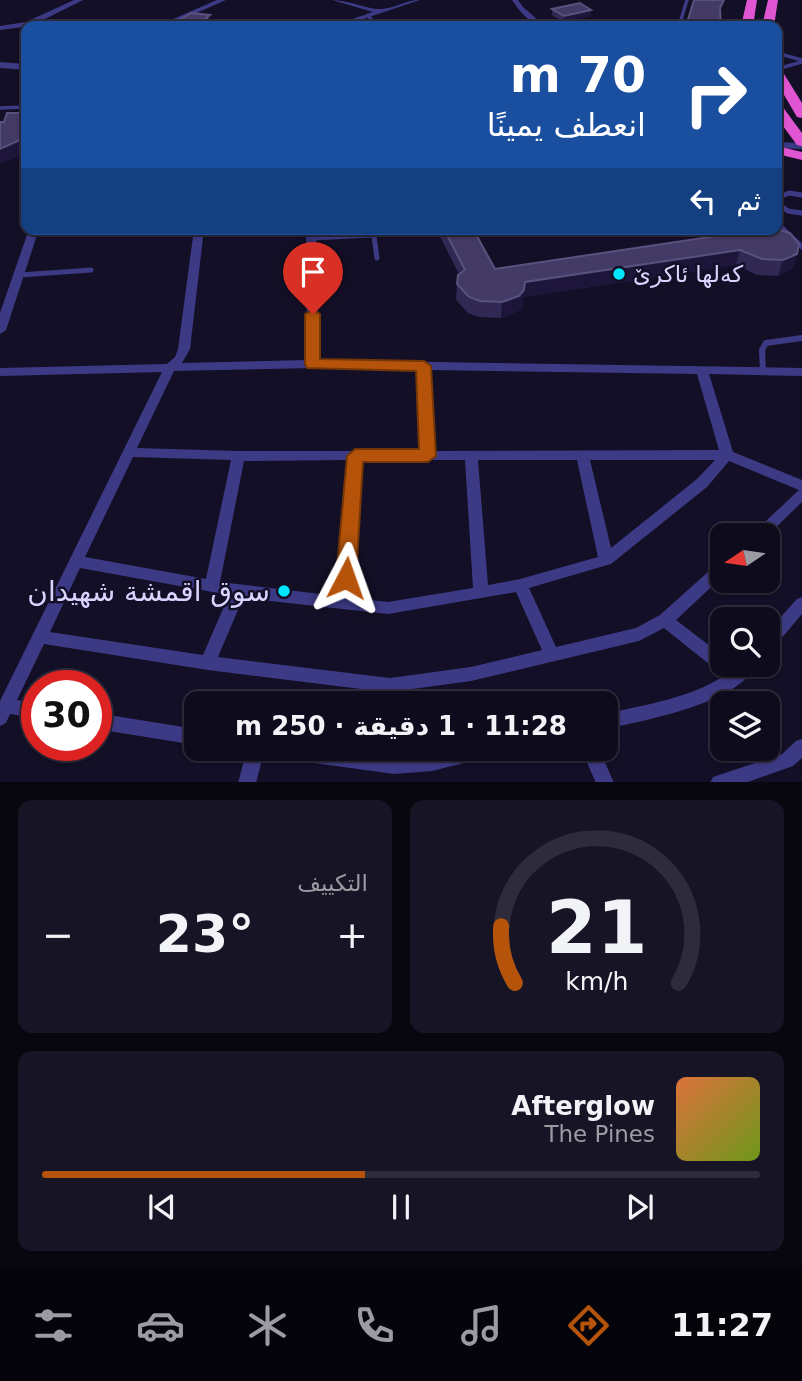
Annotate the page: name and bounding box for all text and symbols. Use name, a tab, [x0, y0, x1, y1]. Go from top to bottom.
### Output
text: 70 m	[510, 47, 646, 104]
icon: right	[670, 49, 761, 140]
text: انعطف يمينًا	[487, 106, 646, 144]
icon: left	[684, 182, 722, 220]
text: ثم	[736, 186, 761, 216]
pin	[283, 242, 343, 314]
icon: arrive	[294, 253, 332, 291]
place label: کەلها ئاکرێ	[633, 261, 743, 288]
marker: کەلها ئاکرێ	[611, 266, 627, 282]
north arrow	[710, 523, 780, 593]
map controls	[710, 523, 780, 761]
position arrow	[309, 541, 383, 615]
place label: سوق اقمشة شهيدان	[27, 575, 270, 608]
marker: سوق اقمشة شهيدان	[276, 583, 292, 599]
button: search	[710, 607, 780, 677]
speed limit sign: 30	[21, 670, 112, 761]
button: layers	[710, 691, 780, 761]
text: 11:28 · 1 دقيقة · 250 m	[235, 711, 567, 741]
text: التكييف	[297, 870, 368, 896]
text: 21	[546, 885, 648, 970]
text: 23°	[156, 904, 254, 964]
text: −	[42, 913, 74, 957]
text: +	[336, 913, 368, 957]
text: km/h	[565, 966, 629, 995]
text: Afterglow	[511, 1091, 655, 1121]
text: The Pines	[544, 1121, 655, 1147]
icon: previous	[143, 1188, 181, 1226]
icon: pause	[382, 1188, 420, 1226]
icon: next	[621, 1188, 659, 1226]
icon: filters	[29, 1301, 78, 1350]
icon: car	[136, 1301, 185, 1350]
icon: climate	[243, 1301, 292, 1350]
icon: phone	[350, 1301, 399, 1350]
icon: music	[457, 1301, 506, 1350]
icon: directions	[564, 1301, 613, 1350]
text: 11:27	[671, 1306, 773, 1344]

